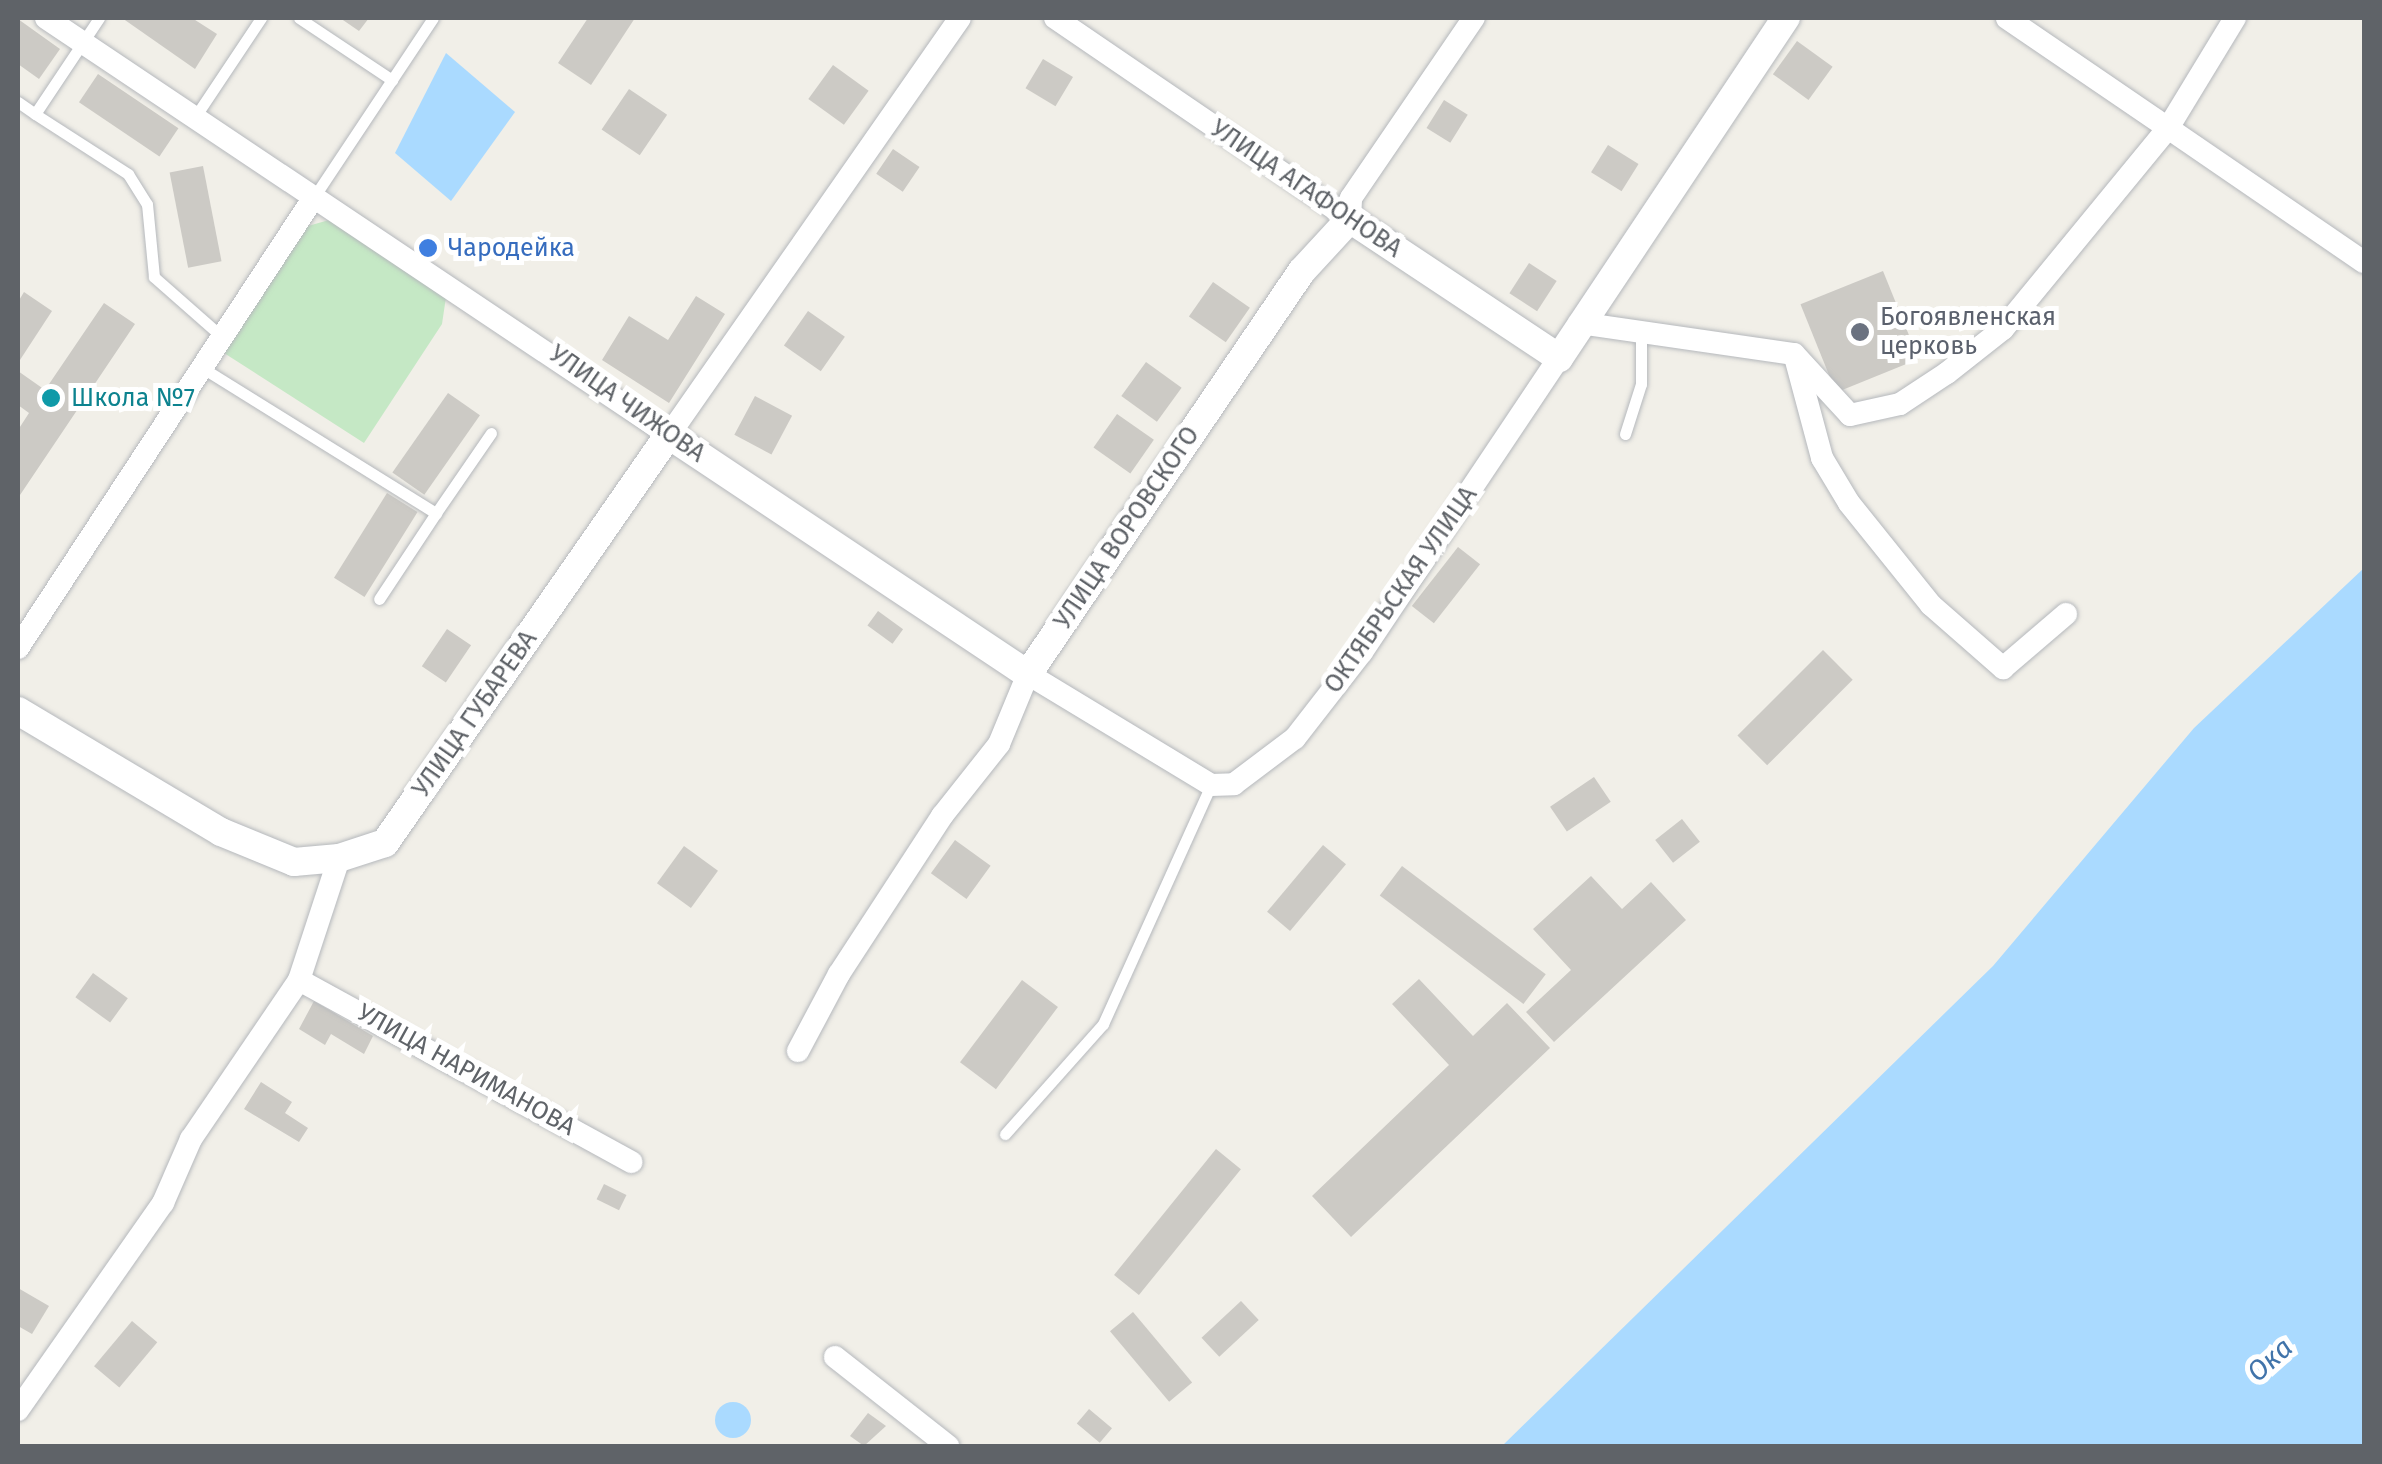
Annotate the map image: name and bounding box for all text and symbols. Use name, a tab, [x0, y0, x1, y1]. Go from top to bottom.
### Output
street label: УЛИЦА АГАФОНОВА	[1205, 114, 1407, 264]
place label: Чародейка	[448, 233, 575, 263]
marker: Чародейка	[417, 237, 439, 259]
place label: Богоявленская церковь	[1880, 303, 2056, 362]
marker: Богоявленская церковь	[1849, 321, 1871, 343]
street label: УЛИЦА ЧИЖОВА	[543, 339, 711, 469]
place label: Школа №7	[71, 383, 195, 413]
marker: Школа №7	[40, 387, 62, 409]
street label: УЛИЦА ВОРОВСКОГО	[1048, 421, 1206, 635]
street label: ОКТЯБРЬСКАЯ УЛИЦА	[1318, 481, 1484, 699]
street label: УЛИЦА ГУБАРЕВА	[406, 625, 544, 803]
street label: УЛИЦА НАРИМАНОВА	[352, 998, 580, 1142]
water label: Ока	[2240, 1331, 2300, 1389]

